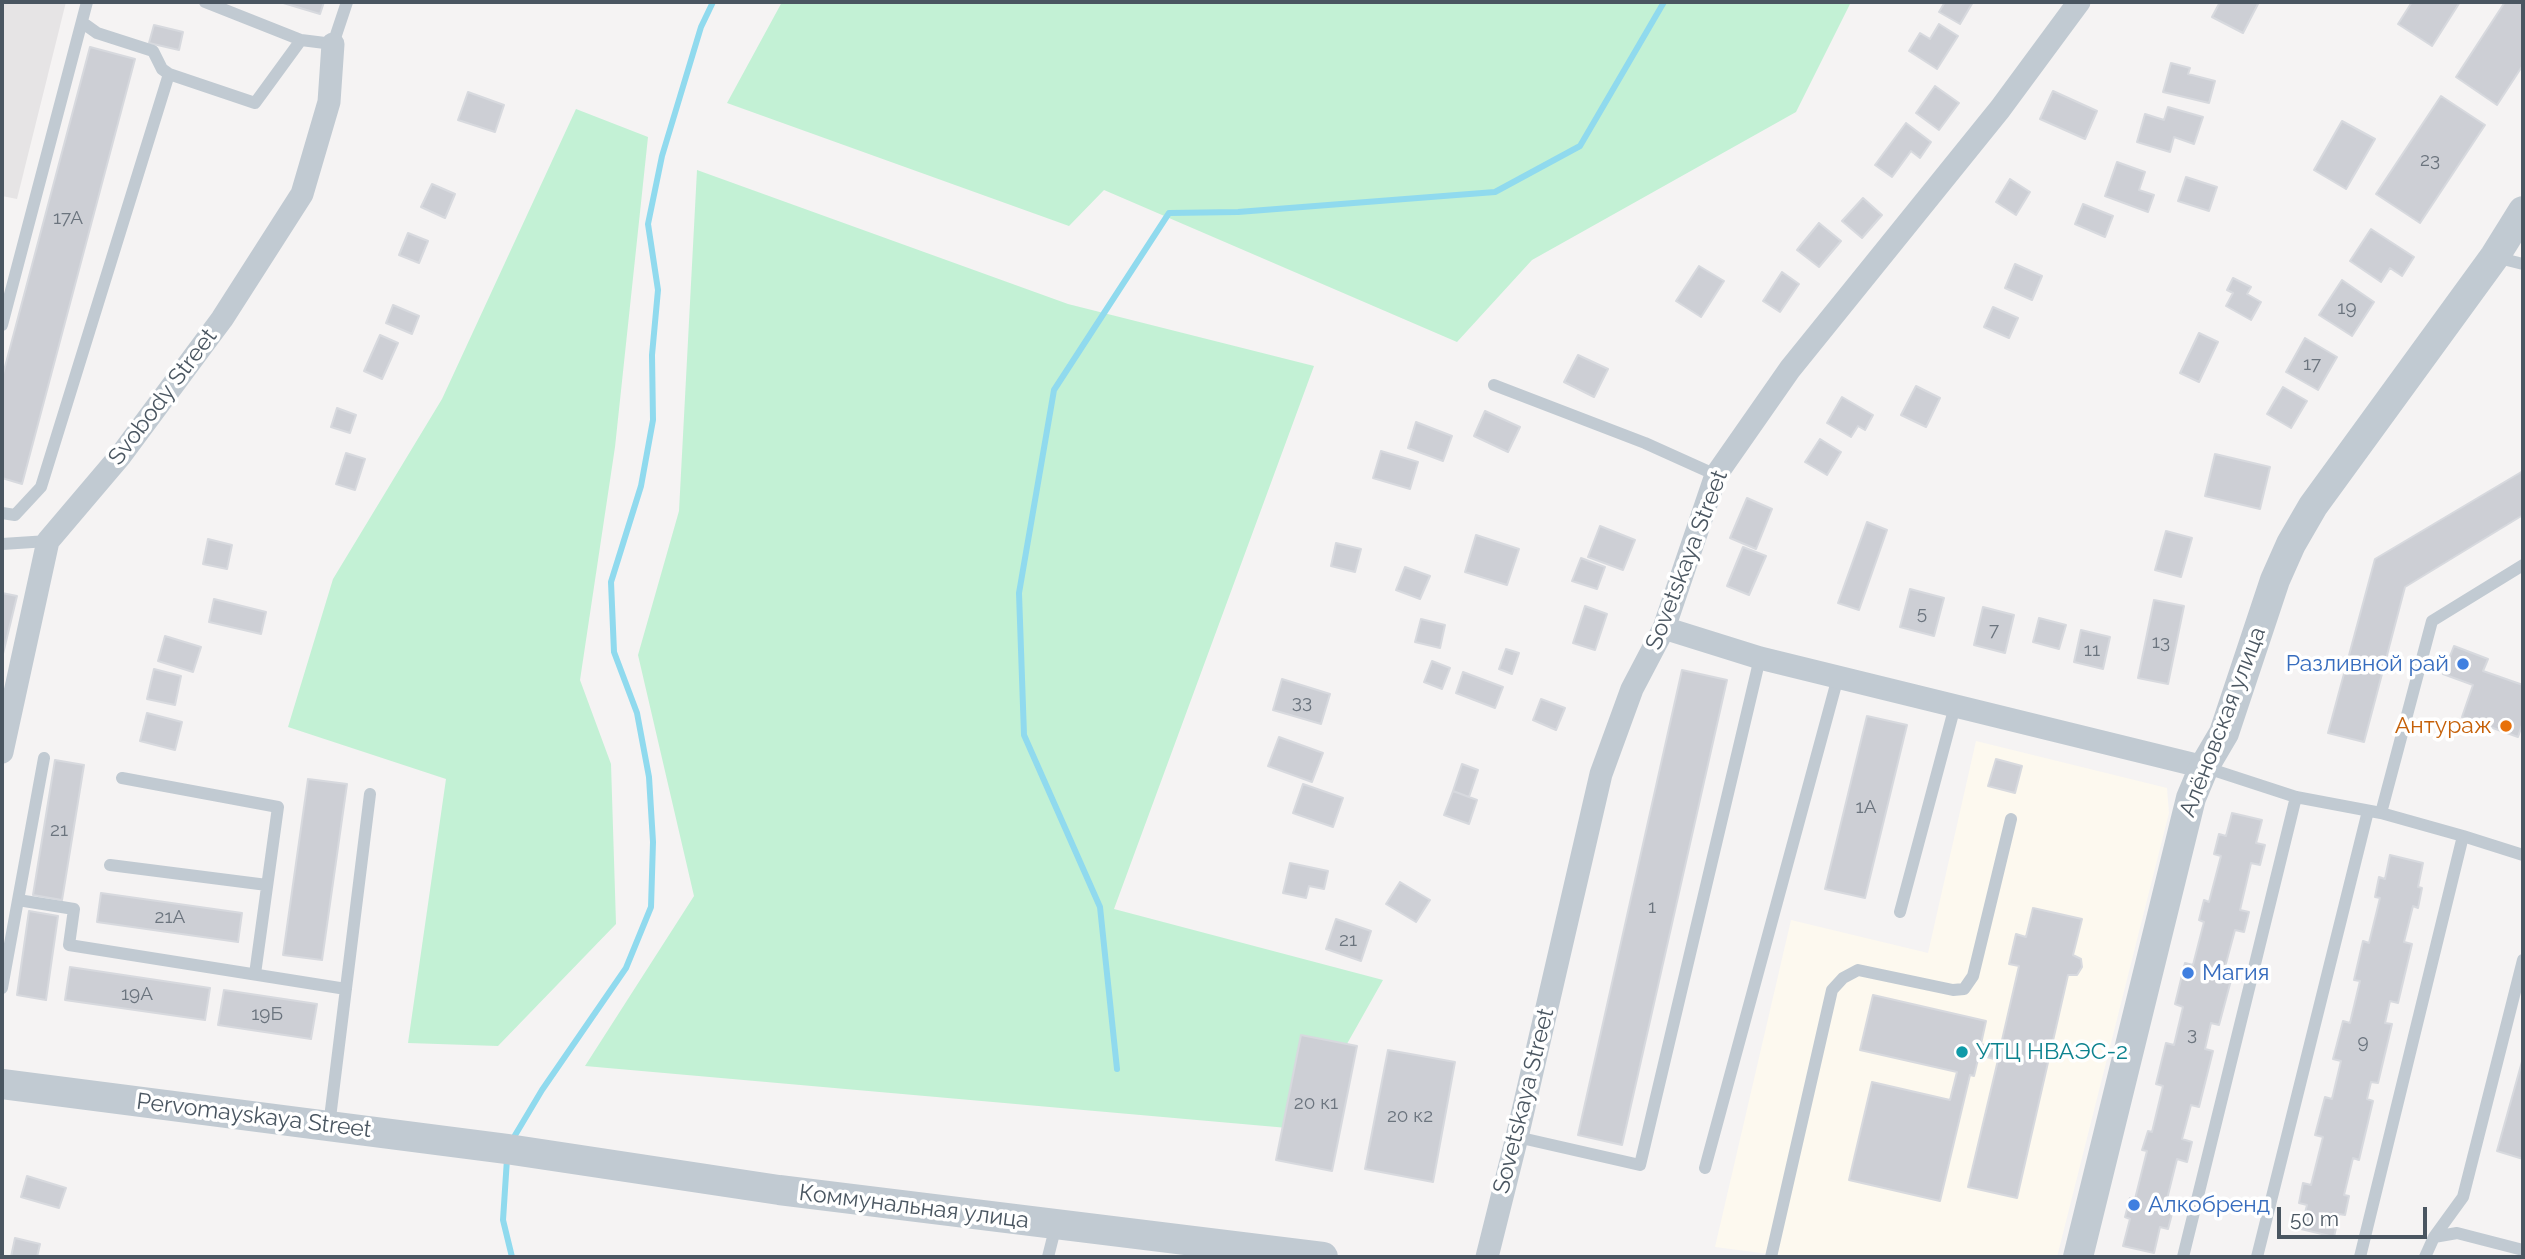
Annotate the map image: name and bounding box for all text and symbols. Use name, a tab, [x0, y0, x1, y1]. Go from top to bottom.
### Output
house number: 23	[2420, 149, 2440, 171]
house number: 17А	[53, 207, 83, 229]
house number: 19	[2337, 297, 2357, 319]
street label: Svobody Street	[103, 323, 223, 471]
house number: 17	[2303, 353, 2321, 375]
street label: Sovetskaya Street	[1640, 466, 1734, 654]
house number: 5	[1917, 602, 1927, 624]
house number: 7	[1989, 619, 1999, 641]
street label: Алёновская улица	[2174, 623, 2272, 821]
house number: 13	[2152, 631, 2170, 653]
house number: 11	[2084, 639, 2100, 661]
place label: Разливной рай	[2286, 650, 2449, 678]
marker: Разливной рай	[2455, 656, 2471, 672]
house number: 33	[1292, 691, 1312, 713]
place label: Антураж	[2395, 712, 2492, 740]
marker: Антураж	[2498, 718, 2514, 734]
house number: 1А	[1856, 796, 1876, 818]
house number: 21	[50, 819, 68, 841]
house number: 1	[1648, 896, 1656, 918]
house number: 21А	[155, 906, 185, 928]
house number: 21	[1339, 929, 1357, 951]
place label: Магия	[2202, 959, 2269, 987]
marker: Магия	[2180, 965, 2196, 981]
house number: 19А	[121, 983, 153, 1005]
house number: 19Б	[251, 1003, 283, 1025]
street label: Sovetskaya Street	[1488, 1006, 1560, 1196]
house number: 3	[2187, 1023, 2197, 1045]
house number: 9	[2357, 1031, 2369, 1053]
place label: УТЦ НВАЭС-2	[1976, 1038, 2128, 1066]
marker: УТЦ НВАЭС-2	[1954, 1044, 1970, 1060]
street label: Pervomayskaya Street	[135, 1088, 373, 1144]
house number: 20 к1	[1294, 1092, 1338, 1114]
house number: 20 к2	[1387, 1105, 1433, 1127]
street label: Коммунальная улица	[798, 1179, 1030, 1235]
place label: Алкобренд	[2148, 1191, 2270, 1219]
scale bar	[2280, 1192, 2430, 1236]
marker: Алкобренд	[2126, 1197, 2142, 1213]
text: 50 m	[2290, 1206, 2339, 1231]

